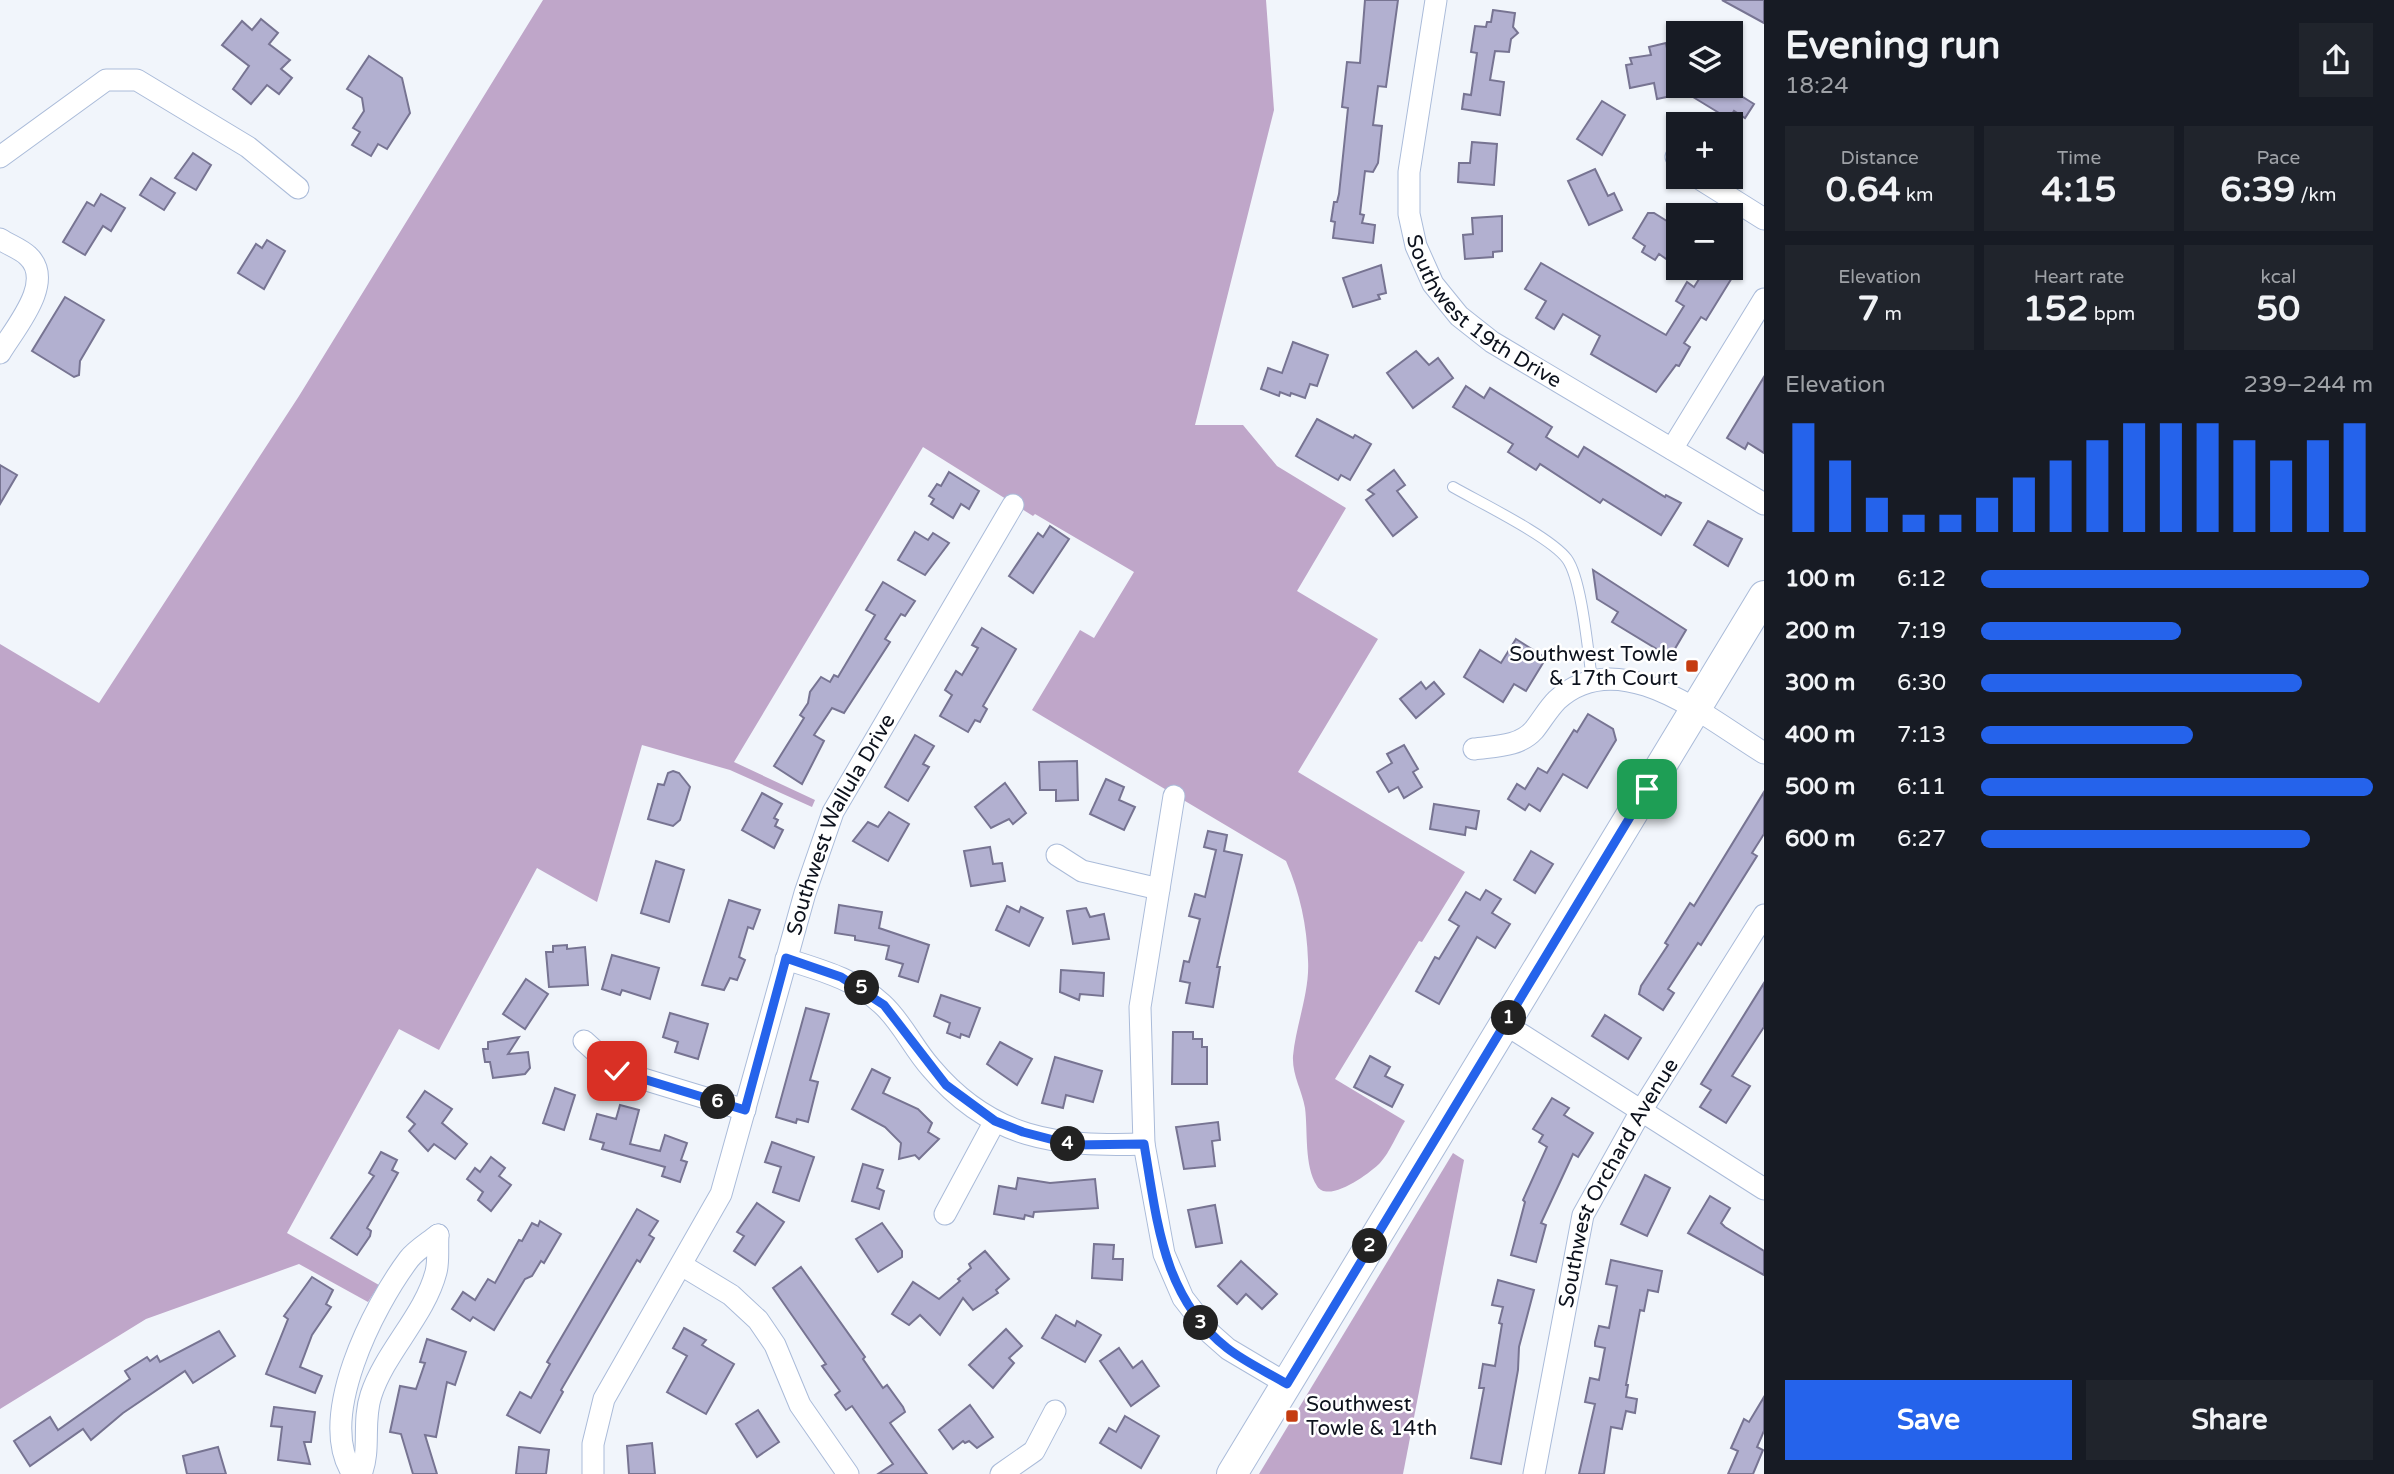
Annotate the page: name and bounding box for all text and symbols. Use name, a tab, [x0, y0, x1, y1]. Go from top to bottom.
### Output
map controls	[1666, 21, 1743, 280]
button: layers	[1666, 21, 1743, 98]
text: Evening run	[1785, 23, 2000, 69]
button: share	[2299, 23, 2373, 97]
text: 18:24	[1785, 72, 1849, 100]
button: +	[1666, 112, 1743, 189]
text: Distance	[1841, 147, 1919, 169]
text: Time	[2057, 147, 2101, 169]
text: Pace	[2256, 147, 2300, 169]
text: 0.64	[1826, 169, 1901, 211]
text: 4:15	[2041, 169, 2117, 211]
text: 6:39	[2220, 169, 2295, 211]
text: km	[1901, 184, 1934, 206]
text: /km	[2295, 184, 2336, 206]
button: −	[1666, 203, 1743, 280]
street label: Southwest 19th Drive	[1401, 232, 1566, 393]
text: Elevation	[1838, 266, 1921, 288]
text: Heart rate	[2034, 266, 2124, 288]
text: kcal	[2260, 266, 2296, 288]
text: 7	[1857, 288, 1879, 330]
text: 152	[2023, 288, 2089, 330]
text: 50	[2256, 288, 2300, 330]
text: m	[1879, 303, 1902, 325]
text: bpm	[2089, 303, 2135, 325]
text: Elevation	[1785, 371, 1886, 399]
text: 239–244 m	[2244, 371, 2373, 399]
text: 100 m	[1785, 565, 1855, 593]
text: 6:12	[1897, 565, 1946, 593]
text: 200 m	[1785, 617, 1855, 645]
text: 7:19	[1897, 617, 1946, 645]
place label: Southwest Towle & 17th Court	[1509, 642, 1678, 691]
marker: Southwest Towle & 17th Court	[1684, 658, 1700, 674]
text: 300 m	[1785, 669, 1855, 697]
text: 6:30	[1897, 669, 1946, 697]
street label: Southwest Wallula Drive	[781, 709, 900, 938]
text: 400 m	[1785, 721, 1855, 749]
text: 7:13	[1897, 721, 1946, 749]
pin	[1617, 759, 1677, 819]
icon: arrive	[1628, 770, 1666, 808]
text: 500 m	[1785, 773, 1855, 801]
text: 6:11	[1897, 773, 1946, 801]
text: 600 m	[1785, 825, 1855, 853]
text: 6:27	[1897, 825, 1946, 853]
pin: 5	[844, 970, 880, 1006]
text: 5	[856, 976, 867, 998]
pin: 1	[1492, 1000, 1526, 1036]
text: 1	[1503, 1006, 1514, 1028]
pin	[587, 1041, 647, 1101]
icon: check	[598, 1052, 636, 1090]
street label: Southwest Orchard Avenue	[1553, 1054, 1683, 1310]
pin: 6	[700, 1084, 736, 1120]
text: 6	[712, 1090, 723, 1112]
pin: 4	[1050, 1126, 1086, 1162]
text: 4	[1062, 1132, 1073, 1154]
pin: 2	[1352, 1228, 1388, 1264]
text: 2	[1364, 1234, 1375, 1256]
pin: 3	[1184, 1306, 1218, 1340]
text: 3	[1195, 1311, 1206, 1333]
button: Save	[1785, 1380, 2072, 1460]
button: Share	[2086, 1380, 2373, 1460]
place label: Southwest Towle & 14th	[1306, 1392, 1437, 1441]
marker: Southwest Towle & 14th	[1284, 1408, 1300, 1424]

